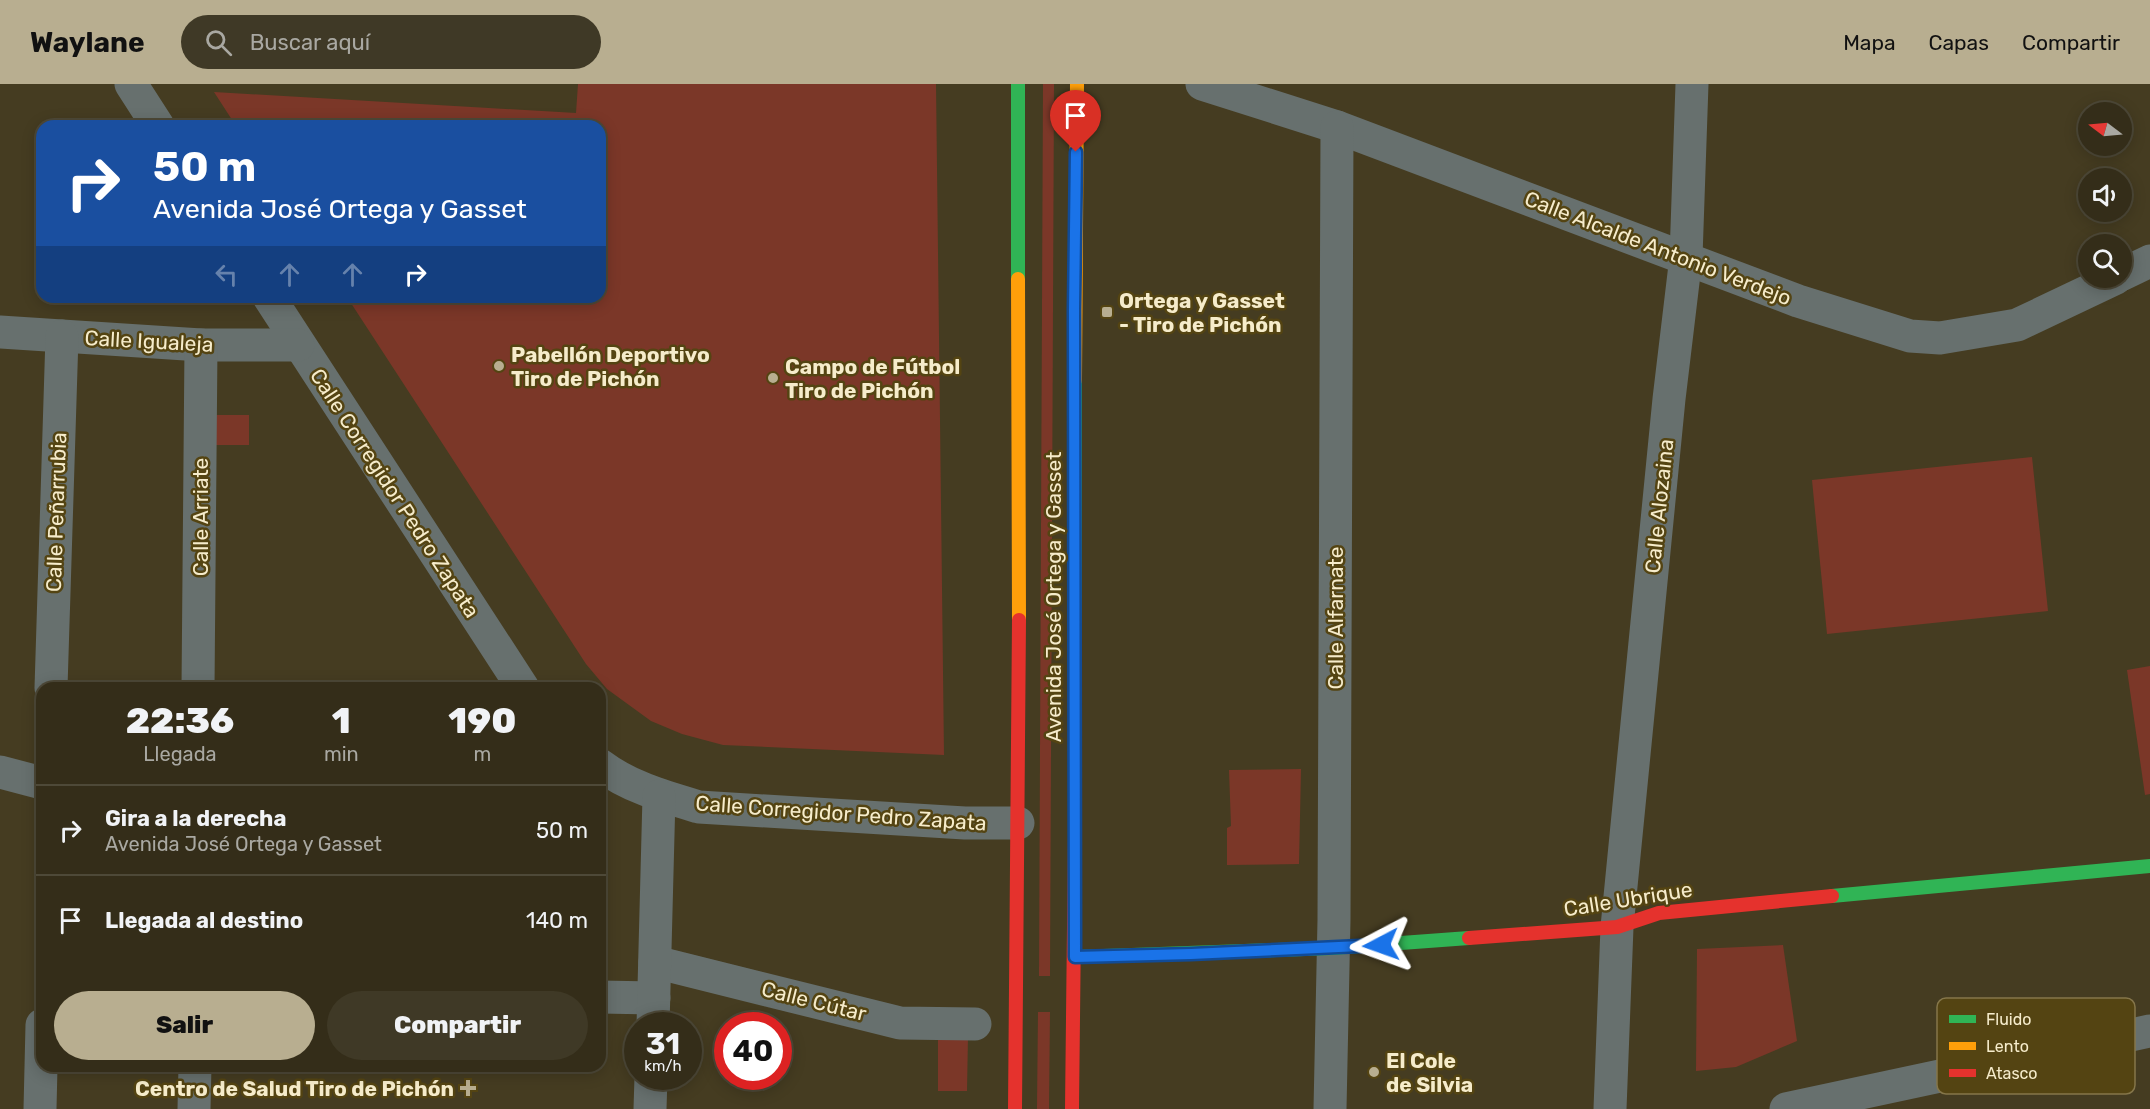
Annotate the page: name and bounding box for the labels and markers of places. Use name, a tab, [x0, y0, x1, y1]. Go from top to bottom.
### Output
pin	[1050, 90, 1101, 152]
place label: Ortega y Gasset - Tiro de Pichón	[1119, 288, 1285, 337]
marker: Ortega y Gasset - Tiro de Pichón	[1100, 305, 1114, 319]
place label: Pabellón Deportivo Tiro de Pichón	[511, 342, 710, 391]
place label: Campo de Fútbol Tiro de Pichón	[785, 354, 960, 403]
marker: Pabellón Deportivo Tiro de Pichón	[492, 359, 506, 373]
marker: Campo de Fútbol Tiro de Pichón	[766, 371, 780, 385]
place label: El Cole de Silvia	[1386, 1048, 1473, 1097]
marker: El Cole de Silvia	[1367, 1065, 1381, 1079]
place label: Centro de Salud Tiro de Pichón	[135, 1076, 454, 1101]
marker: Centro de Salud Tiro de Pichón	[459, 1079, 477, 1097]

